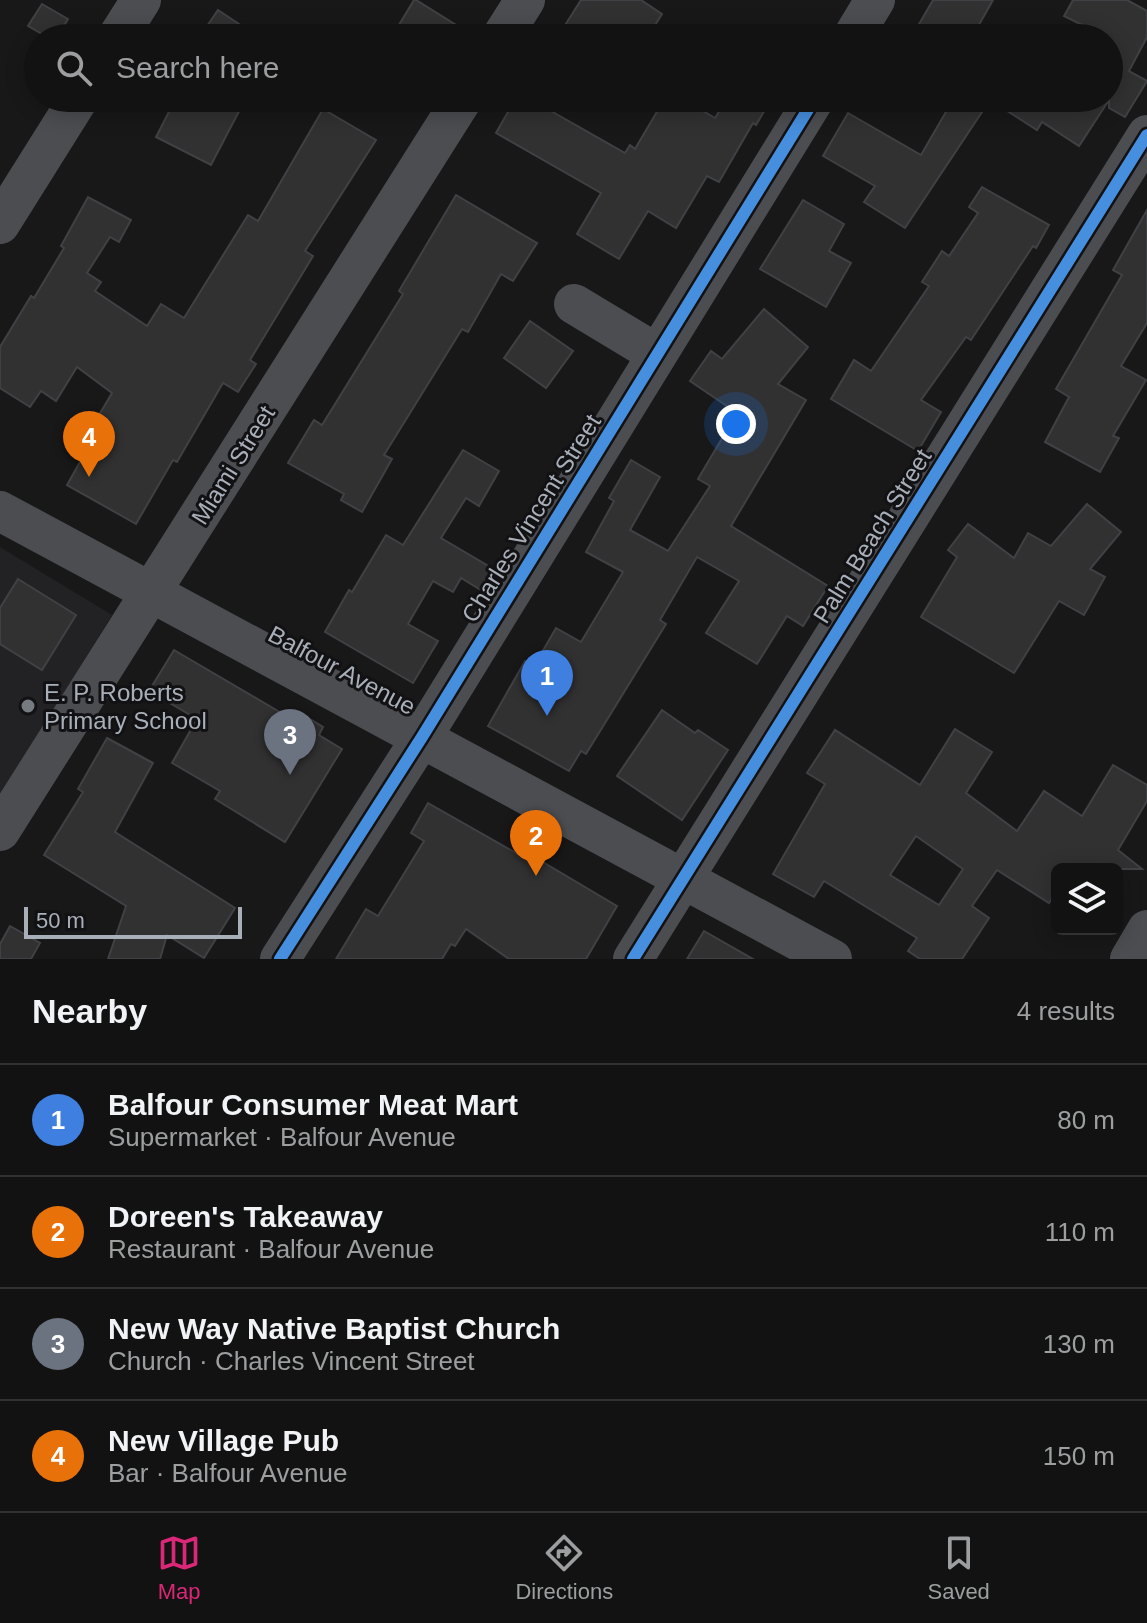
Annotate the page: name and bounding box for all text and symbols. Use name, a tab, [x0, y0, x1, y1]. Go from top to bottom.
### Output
search box	[24, 24, 1123, 112]
icon: search	[52, 46, 96, 90]
text: Search here	[116, 51, 279, 84]
street label: Miami Street	[186, 400, 280, 529]
your location	[716, 404, 756, 444]
street label: Charles Vincent Street	[456, 409, 606, 627]
pin: 4	[63, 411, 115, 477]
street label: Palm Beach Street	[808, 444, 937, 628]
street label: Balfour Avenue	[264, 620, 420, 720]
pin: 1	[521, 650, 573, 716]
place label: E. P. Roberts Primary School	[44, 679, 207, 734]
marker: E. P. Roberts Primary School	[19, 697, 37, 715]
pin: 3	[264, 709, 316, 775]
pin: 2	[510, 810, 562, 876]
map controls	[1051, 863, 1123, 935]
button: layers	[1051, 863, 1123, 935]
scale bar	[24, 903, 242, 939]
text: 50 m	[36, 908, 85, 933]
text: Nearby	[32, 992, 147, 1030]
text: 4 results	[1017, 996, 1115, 1026]
text: Balfour Consumer Meat Mart	[108, 1088, 518, 1121]
text: 1	[51, 1105, 65, 1135]
text: 80 m	[1057, 1105, 1115, 1135]
text: Supermarket · Balfour Avenue	[108, 1122, 456, 1152]
text: Doreen's Takeaway	[108, 1200, 383, 1233]
text: 2	[51, 1217, 65, 1247]
text: 110 m	[1045, 1217, 1115, 1247]
text: Restaurant · Balfour Avenue	[108, 1234, 434, 1264]
text: New Way Native Baptist Church	[108, 1312, 560, 1345]
text: 3	[51, 1329, 65, 1359]
text: 130 m	[1043, 1329, 1115, 1359]
text: Church · Charles Vincent Street	[108, 1346, 475, 1376]
text: New Village Pub	[108, 1424, 339, 1457]
text: 4	[51, 1441, 65, 1471]
text: 150 m	[1043, 1441, 1115, 1471]
text: Bar · Balfour Avenue	[108, 1458, 347, 1488]
tab: Map	[157, 1531, 201, 1605]
tab: Directions	[515, 1531, 613, 1605]
tab: Saved	[927, 1531, 990, 1605]

